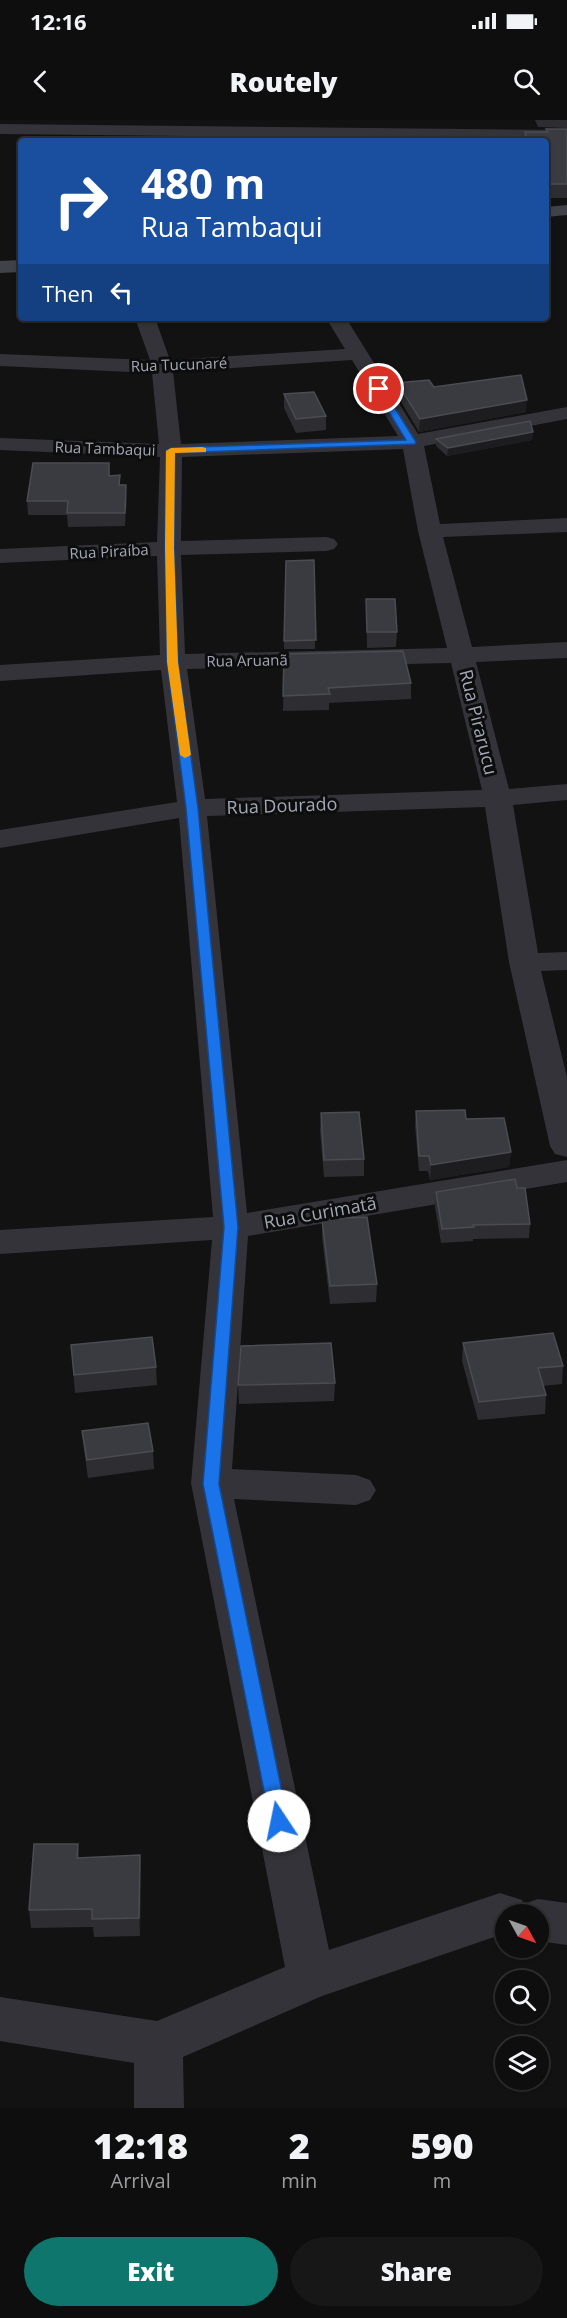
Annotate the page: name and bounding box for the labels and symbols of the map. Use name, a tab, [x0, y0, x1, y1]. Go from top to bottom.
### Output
street label: Rua Tucunaré	[130, 352, 228, 376]
pin	[353, 363, 404, 414]
street label: Rua Tambaqui	[54, 436, 156, 460]
street label: Rua Piraíba	[69, 539, 149, 563]
street label: Rua Aruanã	[206, 649, 288, 671]
street label: Rua Pirarucu	[454, 667, 504, 777]
street label: Rua Dourado	[226, 791, 338, 819]
street label: Rua Curimatã	[262, 1190, 378, 1234]
position arrow	[247, 1789, 311, 1853]
north arrow	[495, 1904, 549, 1958]

